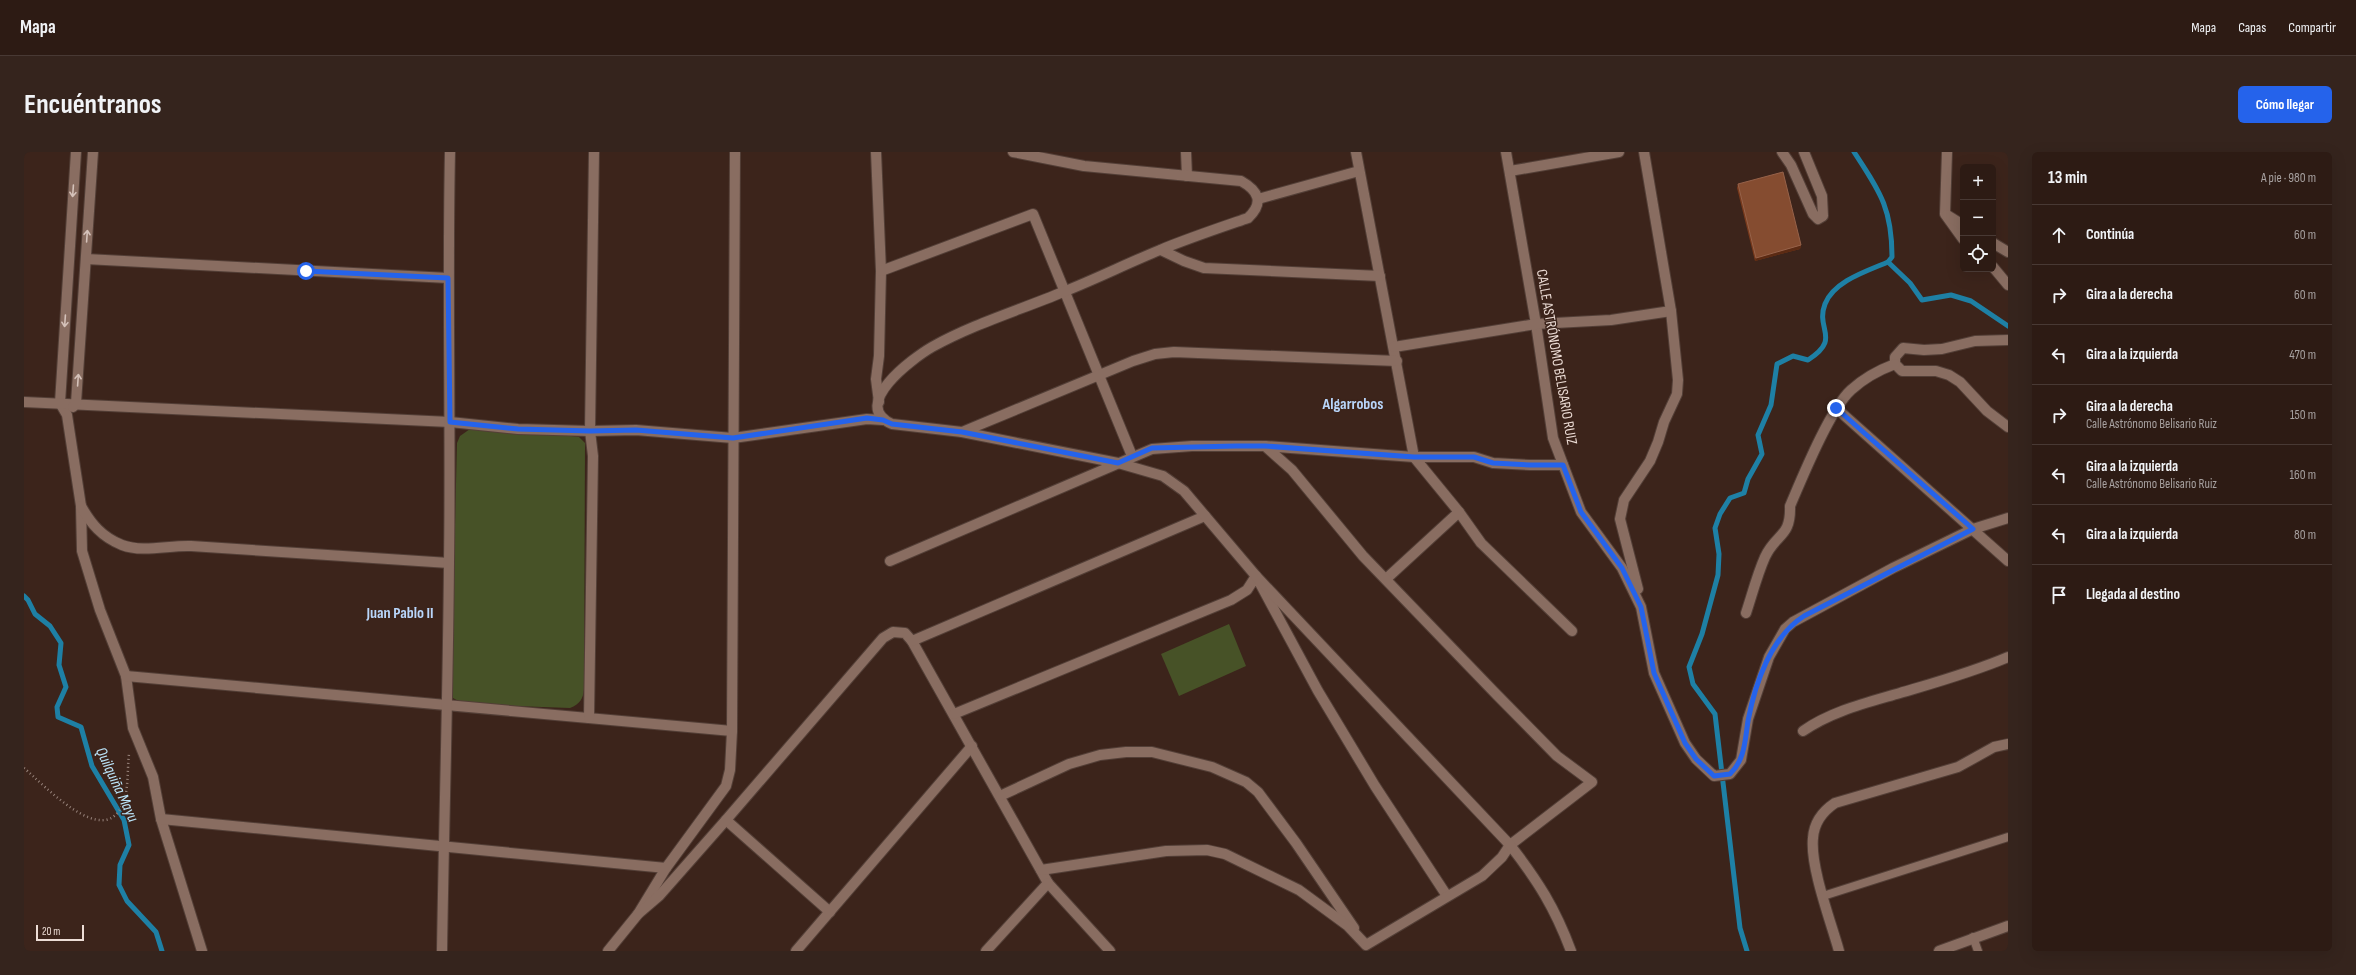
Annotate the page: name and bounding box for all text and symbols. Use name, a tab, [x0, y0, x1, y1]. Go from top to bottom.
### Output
text: Mapa	[20, 16, 56, 39]
text: Mapa	[2191, 19, 2216, 36]
text: Capas	[2238, 19, 2266, 36]
text: Compartir	[2288, 19, 2336, 36]
button: Cómo llegar	[2238, 86, 2332, 123]
text: Encuéntranos	[24, 88, 162, 121]
map controls	[1960, 164, 1996, 272]
button: +	[1960, 164, 1996, 200]
text: 13 min	[2048, 168, 2087, 188]
text: A pie · 980 m	[2261, 170, 2316, 186]
one-way arrow	[70, 184, 77, 197]
button: −	[1960, 200, 1996, 236]
icon: ahead	[2048, 224, 2070, 246]
text: Continúa	[2086, 225, 2134, 244]
text: 60 m	[2294, 227, 2316, 243]
one-way arrow	[84, 230, 91, 243]
button: locate	[1960, 236, 1996, 272]
route start	[297, 262, 315, 280]
street label: CALLE ASTRÓNOMO BELISARIO RUIZ	[1532, 268, 1581, 446]
icon: right	[2048, 284, 2070, 306]
text: Gira a la derecha	[2086, 285, 2173, 304]
text: 60 m	[2294, 287, 2316, 303]
one-way arrow	[62, 314, 69, 327]
icon: left	[2048, 344, 2070, 366]
text: Gira a la izquierda	[2086, 345, 2178, 364]
text: 470 m	[2289, 347, 2316, 363]
one-way arrow	[74, 373, 81, 386]
district label: Algarrobos	[1322, 395, 1383, 414]
text: Gira a la derecha	[2086, 397, 2173, 416]
route end	[1827, 399, 1845, 417]
icon: right	[2048, 404, 2070, 426]
text: 150 m	[2290, 407, 2316, 423]
text: Calle Astrónomo Belisario Ruiz	[2086, 416, 2217, 432]
text: Gira a la izquierda	[2086, 457, 2178, 476]
icon: left	[2048, 464, 2070, 486]
text: 160 m	[2290, 467, 2316, 483]
text: Calle Astrónomo Belisario Ruiz	[2086, 476, 2217, 492]
icon: left	[2048, 524, 2070, 546]
text: Gira a la izquierda	[2086, 525, 2178, 544]
text: 80 m	[2294, 527, 2316, 543]
icon: arrive	[2048, 584, 2070, 606]
text: Llegada al destino	[2086, 585, 2180, 604]
district label: Juan Pablo II	[365, 604, 434, 623]
water label: Quilquiña Mayu	[91, 744, 142, 825]
scale bar	[36, 923, 84, 942]
text: 20 m	[42, 925, 60, 938]

